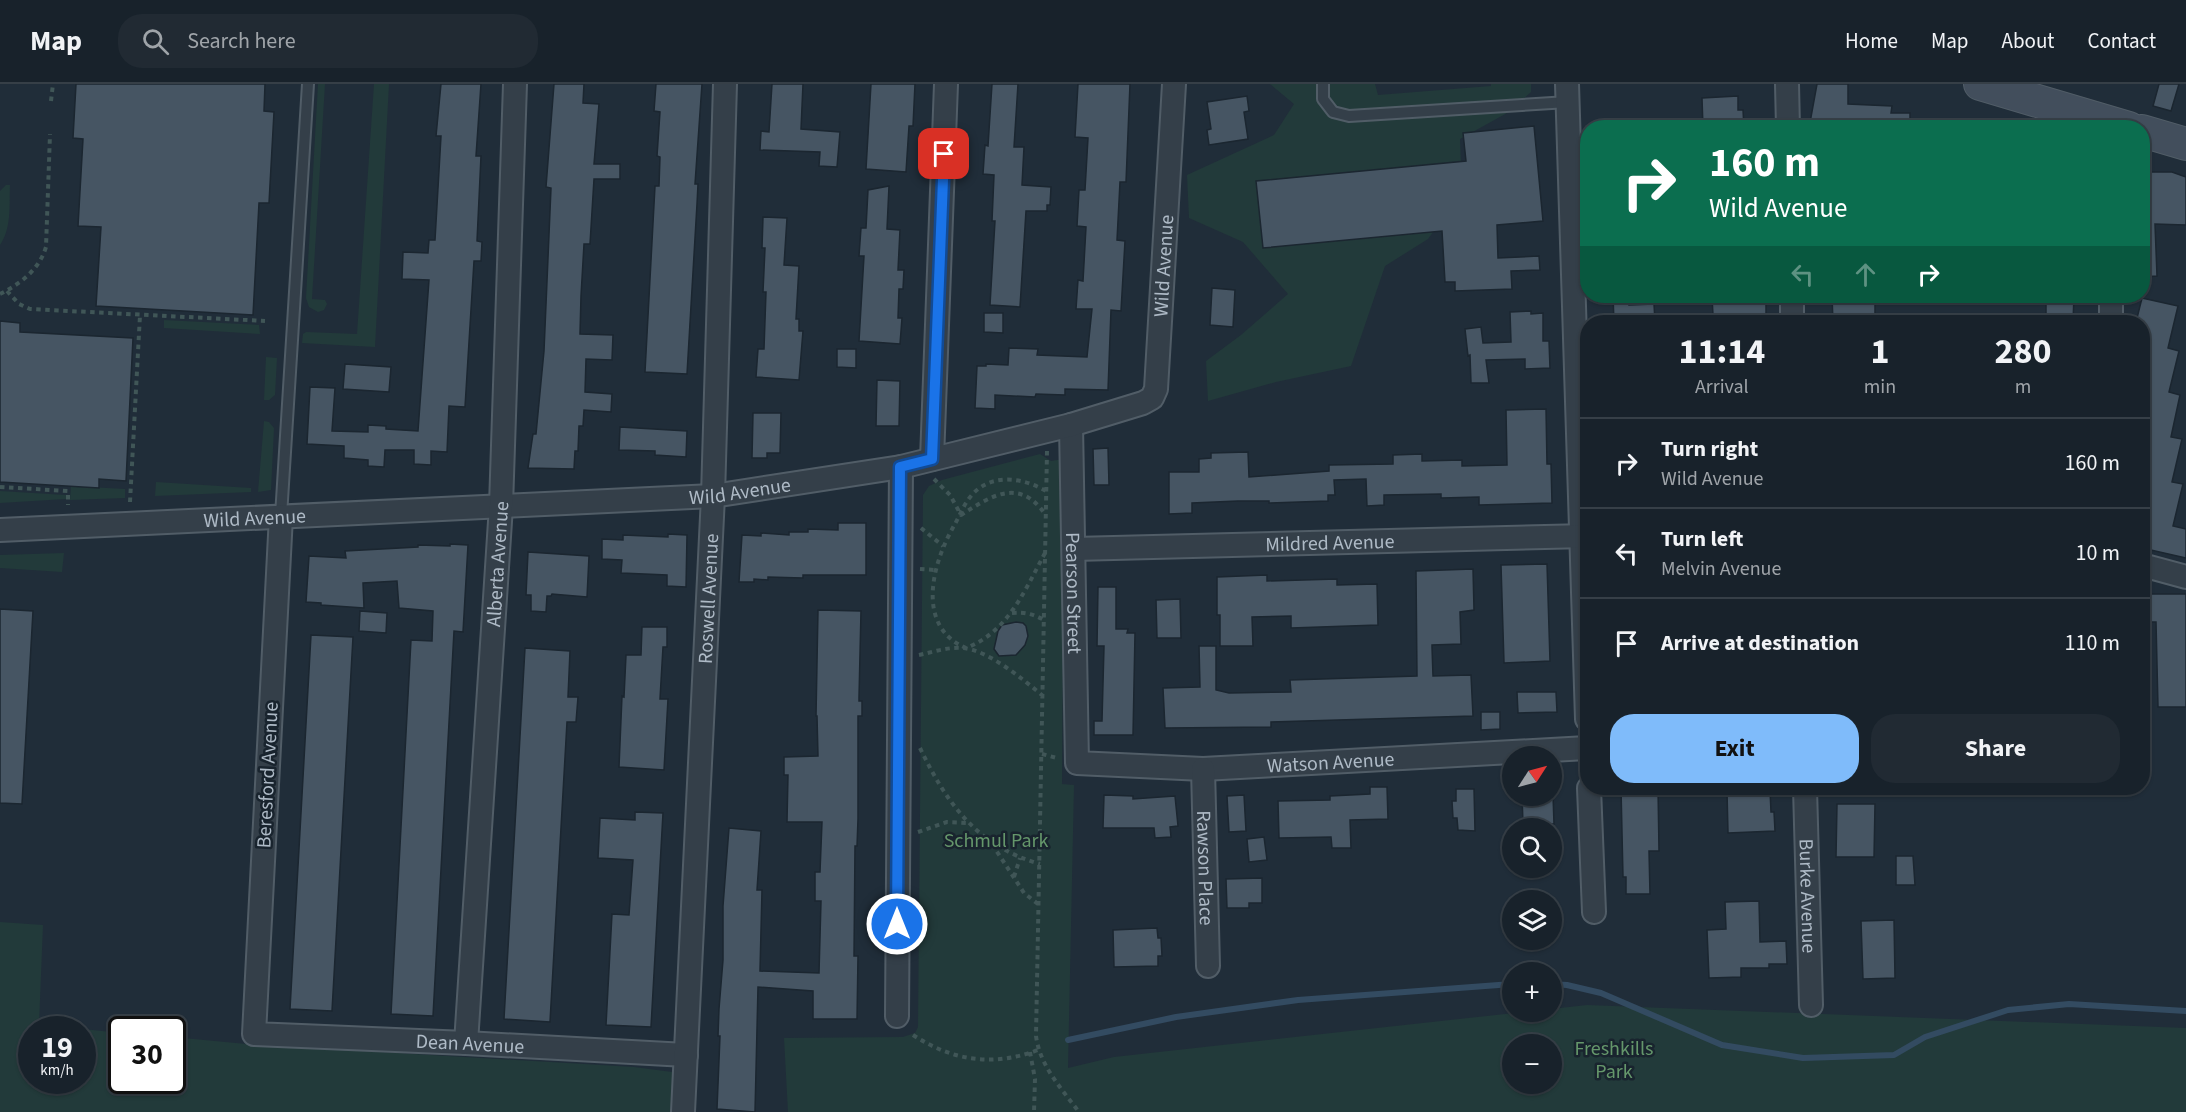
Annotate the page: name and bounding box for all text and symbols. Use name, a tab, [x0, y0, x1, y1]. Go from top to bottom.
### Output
search box	[118, 14, 538, 68]
text: Map	[30, 21, 82, 61]
icon: search	[139, 25, 172, 58]
text: Search here	[187, 25, 296, 57]
text: Home	[1845, 26, 1898, 56]
text: Map	[1931, 26, 1969, 56]
text: About	[2002, 26, 2054, 56]
text: Contact	[2087, 26, 2156, 56]
pin	[918, 128, 969, 179]
text: 160 m	[1709, 133, 1820, 193]
icon: arrive	[927, 137, 960, 170]
icon: right	[1610, 144, 1688, 222]
text: Wild Avenue	[1709, 189, 1847, 228]
street label: Wild Avenue	[1147, 214, 1181, 318]
icon: left	[1786, 258, 1819, 291]
icon: ahead	[1849, 258, 1882, 291]
icon: right	[1912, 258, 1945, 291]
text: 11:14	[1678, 326, 1765, 377]
text: 1	[1870, 326, 1889, 377]
text: 280	[1995, 326, 2052, 377]
text: Arrival	[1695, 373, 1749, 401]
text: min	[1864, 373, 1896, 401]
text: m	[2015, 373, 2031, 401]
text: Turn right	[1661, 433, 1758, 465]
icon: right	[1610, 447, 1643, 480]
text: 160 m	[2065, 447, 2120, 479]
text: Wild Avenue	[1661, 465, 1763, 493]
street label: Wild Avenue	[688, 471, 793, 512]
street label: Alberta Avenue	[480, 500, 516, 628]
street label: Wild Avenue	[203, 502, 307, 535]
text: Turn left	[1661, 523, 1743, 555]
street label: Mildred Avenue	[1265, 528, 1395, 559]
street label: Pearson Street	[1058, 532, 1088, 654]
street label: Roswell Avenue	[692, 533, 726, 665]
icon: left	[1610, 537, 1643, 570]
text: 10 m	[2075, 537, 2120, 569]
text: Melvin Avenue	[1661, 555, 1781, 583]
icon: arrive	[1610, 627, 1643, 660]
text: Arrive at destination	[1661, 627, 1859, 659]
text: 110 m	[2065, 627, 2120, 659]
street label: Beresford Avenue	[250, 701, 286, 849]
button: Exit	[1610, 714, 1859, 783]
button: Share	[1871, 714, 2120, 783]
street label: Watson Avenue	[1266, 746, 1395, 780]
north arrow	[1502, 746, 1562, 806]
map controls	[1502, 746, 1562, 1094]
street label: Rawson Place	[1189, 810, 1220, 926]
button: search	[1502, 818, 1562, 878]
park label: Schmul Park	[944, 827, 1048, 855]
street label: Burke Avenue	[1791, 838, 1823, 954]
button: layers	[1502, 890, 1562, 950]
position arrow	[865, 892, 929, 956]
button: +	[1502, 962, 1562, 1022]
speed limit sign: 30	[108, 1016, 186, 1094]
text: 19	[41, 1026, 73, 1069]
street label: Dean Avenue	[415, 1028, 525, 1061]
button: −	[1502, 1034, 1562, 1094]
park label: Freshkills Park	[1575, 1035, 1653, 1086]
text: km/h	[40, 1060, 74, 1081]

